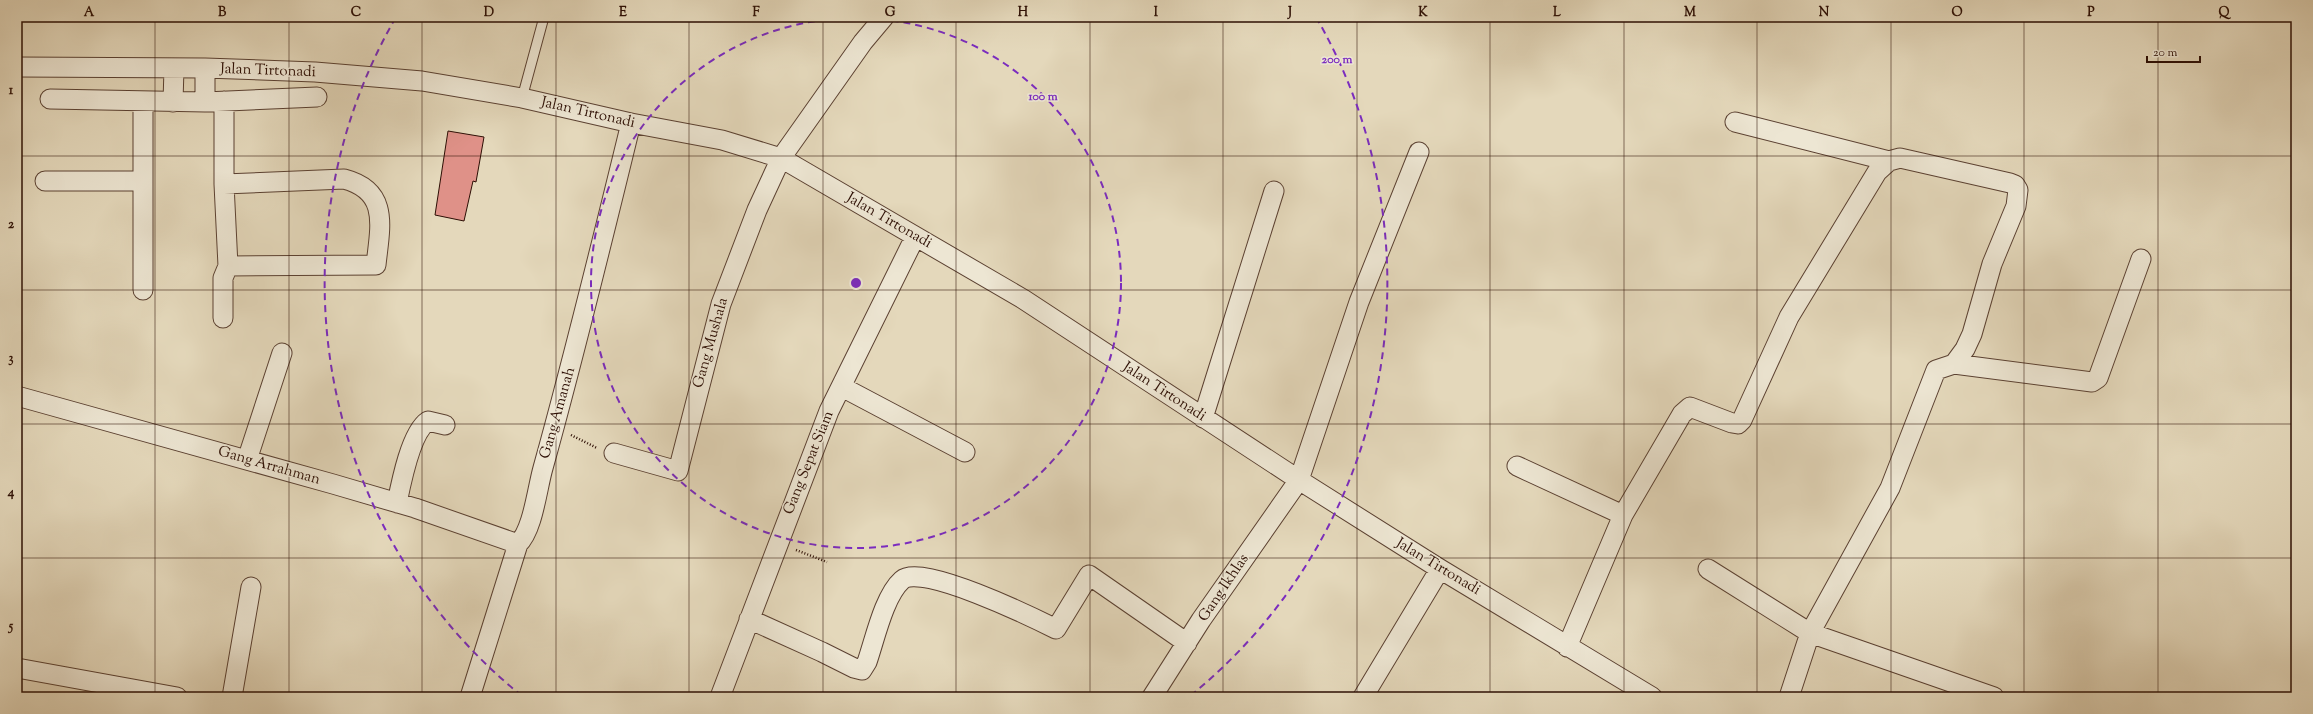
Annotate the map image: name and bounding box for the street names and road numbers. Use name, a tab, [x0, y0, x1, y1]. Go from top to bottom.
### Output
street label: Jalan Tirtonadi	[219, 59, 316, 83]
street label: Jalan Tirtonadi	[538, 92, 637, 134]
street label: Jalan Tirtonadi	[841, 187, 936, 254]
street label: Gang Mushala	[688, 295, 734, 391]
street label: Jalan Tirtonadi	[1117, 357, 1210, 427]
street label: Gang Amanah	[535, 365, 581, 461]
street label: Gang Sepat Siam	[779, 407, 840, 518]
street label: Gang Arrahman	[215, 441, 323, 491]
street label: Jalan Tirtonadi	[1391, 533, 1484, 601]
street label: Gang Ikhlas	[1194, 550, 1254, 626]

